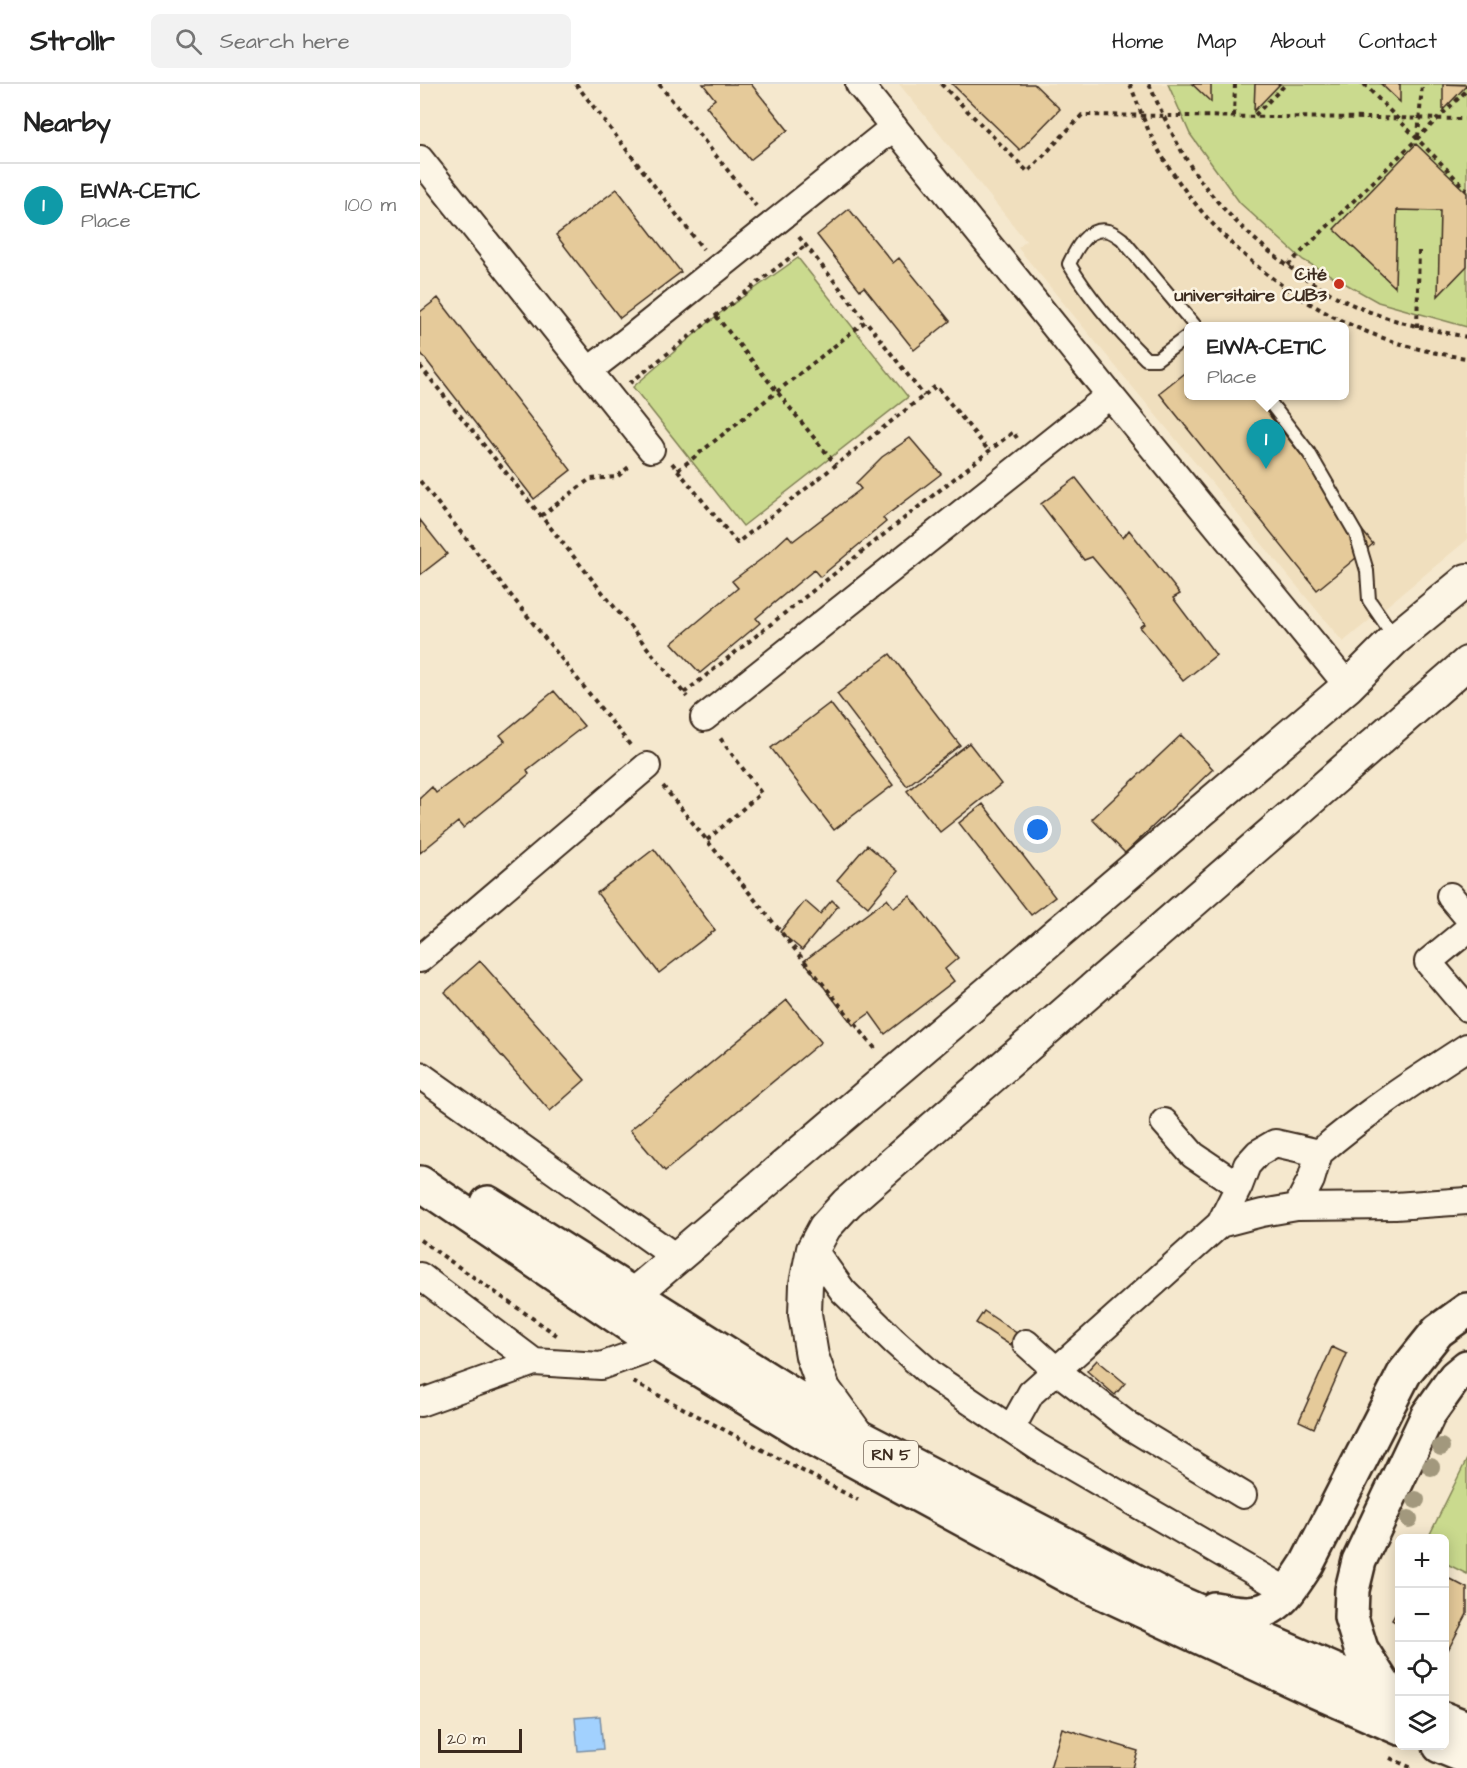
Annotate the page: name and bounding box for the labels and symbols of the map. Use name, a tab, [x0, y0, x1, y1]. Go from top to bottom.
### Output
place label: Cité universitaire CUB3	[1174, 262, 1328, 308]
marker: Cité universitaire CUB3	[1332, 277, 1346, 291]
pin: 1	[1246, 420, 1286, 469]
your location	[1023, 815, 1052, 844]
road number: RN 5	[864, 1441, 918, 1467]
scale bar	[438, 1726, 522, 1754]

